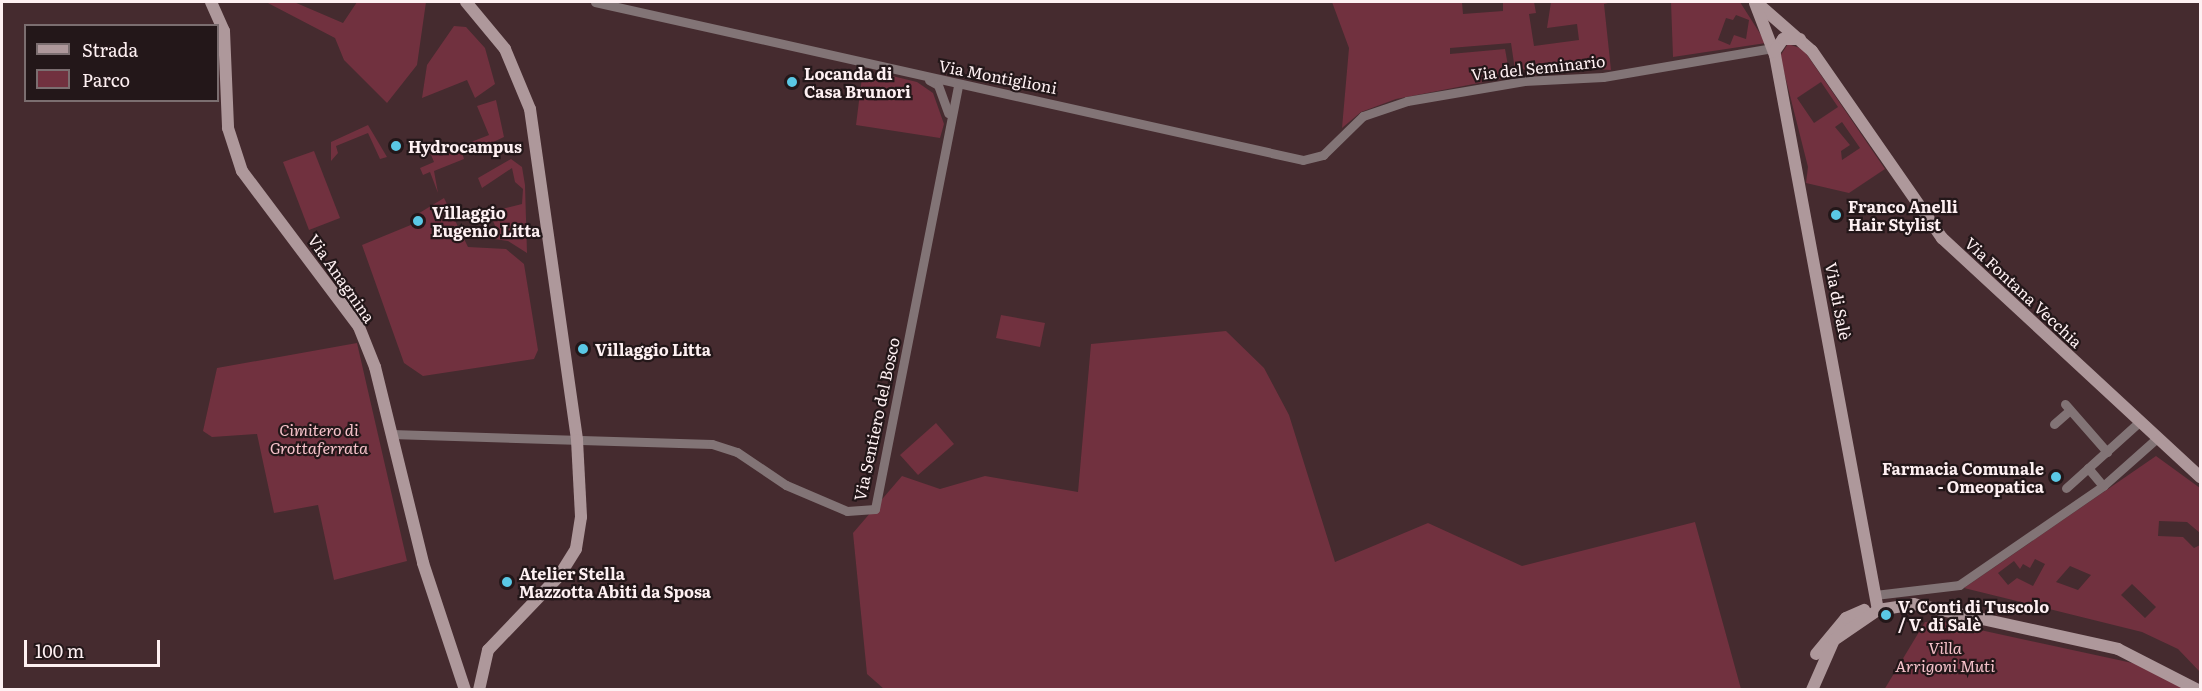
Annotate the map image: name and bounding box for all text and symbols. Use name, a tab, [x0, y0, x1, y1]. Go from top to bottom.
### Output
legend	[24, 24, 219, 102]
text: Strada	[82, 36, 138, 63]
street label: Via del Seminario	[1470, 50, 1606, 84]
street label: Via Montiglioni	[937, 55, 1059, 97]
place label: Locanda di Casa Brunori	[804, 63, 911, 101]
text: Parco	[82, 66, 130, 93]
marker: Locanda di Casa Brunori	[785, 75, 799, 89]
place label: Hydrocampus	[408, 136, 522, 156]
marker: Hydrocampus	[389, 139, 403, 153]
place label: Franco Anelli Hair Stylist	[1848, 196, 1958, 234]
place label: Villaggio Eugenio Litta	[432, 202, 540, 240]
marker: Franco Anelli Hair Stylist	[1829, 208, 1843, 222]
marker: Villaggio Eugenio Litta	[409, 212, 427, 230]
street label: Via Anagnina	[304, 230, 380, 326]
street label: Via Fontana Vecchia	[1961, 233, 2087, 351]
street label: Via di Salè	[1822, 261, 1856, 341]
street label: Via Sentiero del Bosco	[849, 335, 903, 503]
place label: Villaggio Litta	[595, 339, 711, 359]
marker: Villaggio Litta	[576, 342, 590, 356]
park label: Cimitero di Grottaferrata	[270, 419, 368, 457]
place label: Farmacia Comunale - Omeopatica	[1882, 458, 2044, 496]
marker: Farmacia Comunale - Omeopatica	[2049, 470, 2063, 484]
place label: Atelier Stella Mazzotta Abiti da Sposa	[519, 563, 711, 601]
marker: Atelier Stella Mazzotta Abiti da Sposa	[500, 575, 514, 589]
place label: V. Conti di Tuscolo / V. di Salè	[1898, 596, 2049, 634]
marker: V. Conti di Tuscolo / V. di Salè	[1879, 608, 1893, 622]
scale bar	[27, 628, 164, 666]
text: 100 m	[35, 637, 84, 664]
park label: Villa Arrigoni Muti	[1895, 637, 1995, 675]

